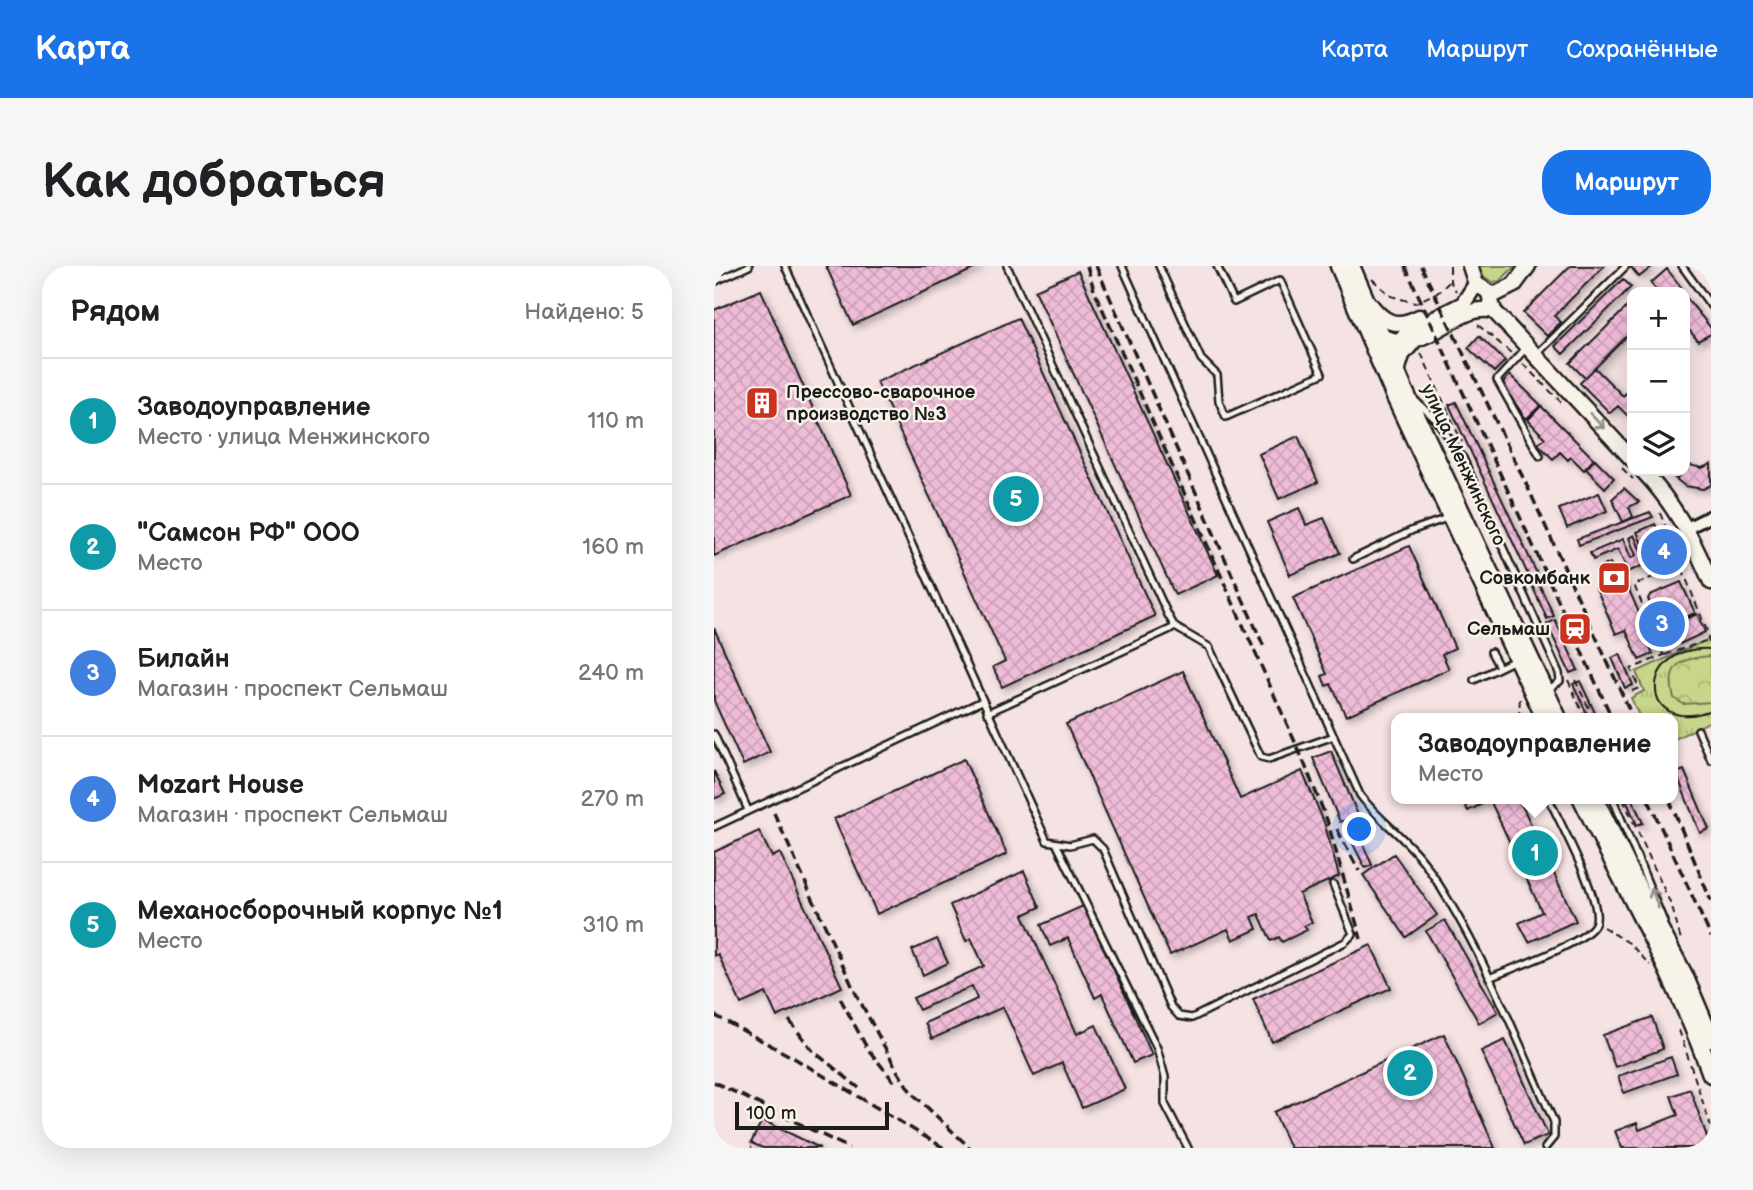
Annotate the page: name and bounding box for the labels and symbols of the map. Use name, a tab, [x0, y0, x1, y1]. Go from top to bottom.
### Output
place label: Прессово-сварочное производство №3	[786, 381, 976, 426]
street label: улица Менжинского	[1416, 381, 1511, 549]
building icon: Прессово-сварочное производство №3	[743, 384, 781, 422]
one-way arrow	[1589, 412, 1606, 429]
pin: 5	[993, 473, 1039, 525]
pin: 4	[1641, 526, 1687, 578]
bank icon: Совкомбанк	[1595, 559, 1633, 597]
place label: Совкомбанк	[1479, 567, 1591, 590]
pin: 3	[1639, 598, 1685, 650]
station icon: Сельмаш	[1556, 610, 1594, 648]
place label: Сельмаш	[1467, 618, 1550, 641]
your location	[1342, 812, 1376, 846]
pin: 1	[1512, 827, 1558, 879]
one-way arrow	[1648, 887, 1661, 909]
pin: 2	[1387, 1047, 1433, 1099]
scale bar	[735, 1099, 889, 1131]

